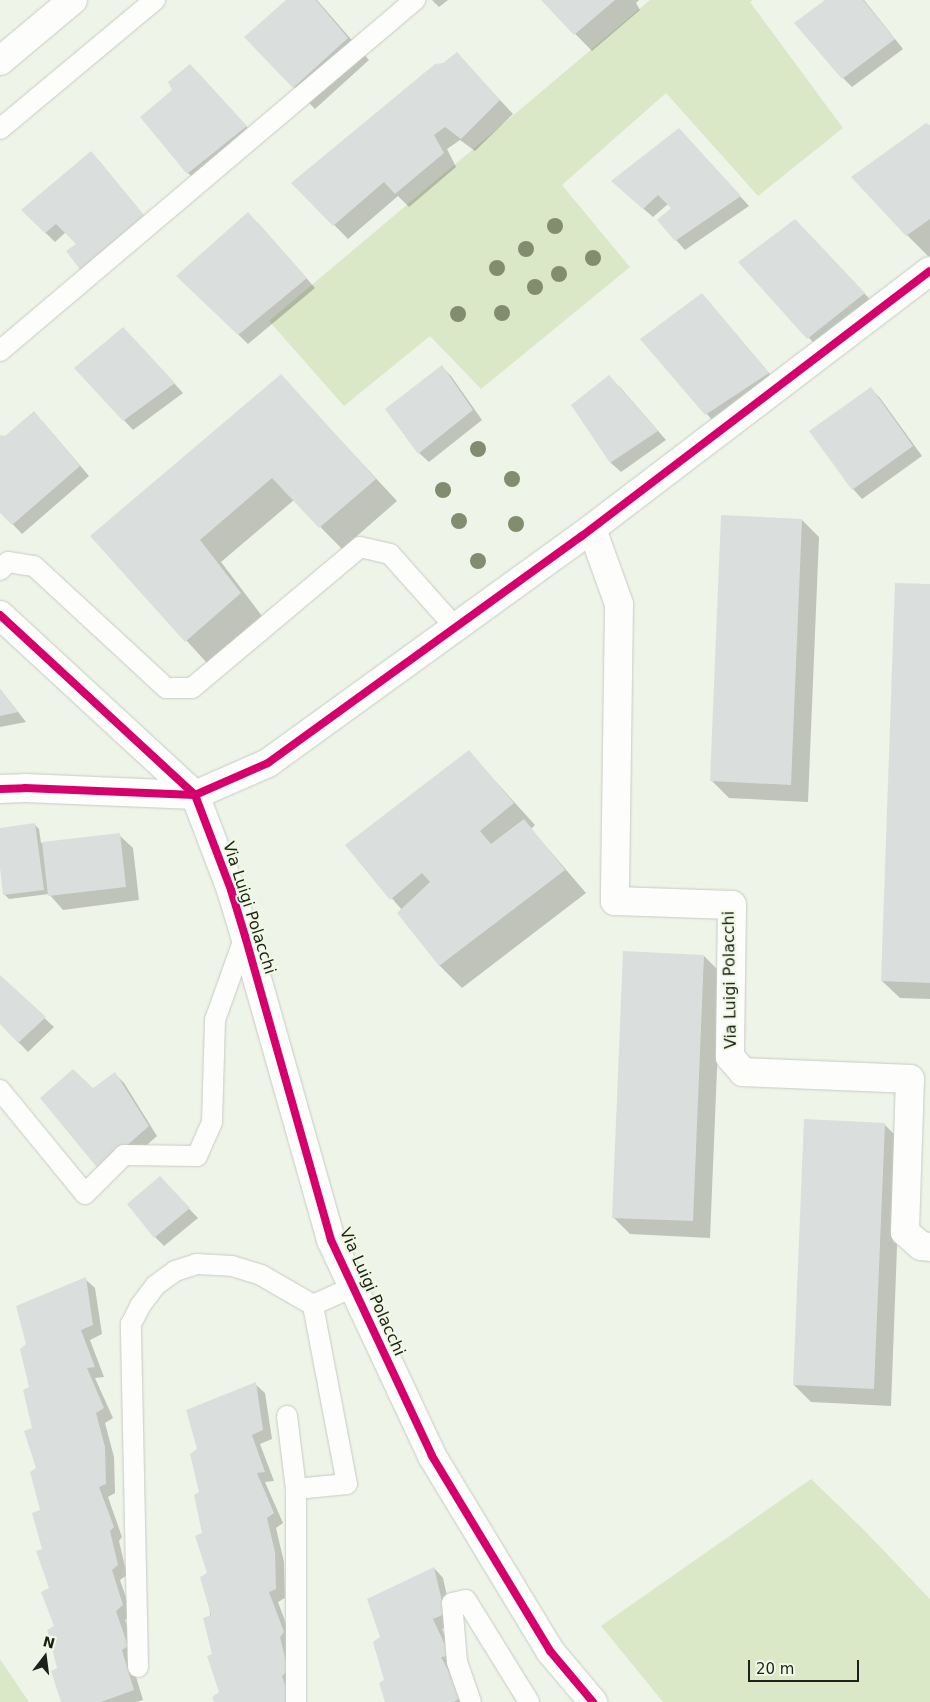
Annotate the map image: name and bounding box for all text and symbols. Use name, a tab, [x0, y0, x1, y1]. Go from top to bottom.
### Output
street label: Via Luigi Polacchi	[219, 839, 279, 977]
street label: Via Luigi Polacchi	[719, 911, 741, 1049]
street label: Via Luigi Polacchi	[335, 1225, 409, 1359]
north arrow	[20, 1632, 70, 1682]
text: N	[41, 1633, 57, 1652]
scale bar	[750, 1650, 861, 1682]
text: 20 m	[756, 1660, 794, 1678]

